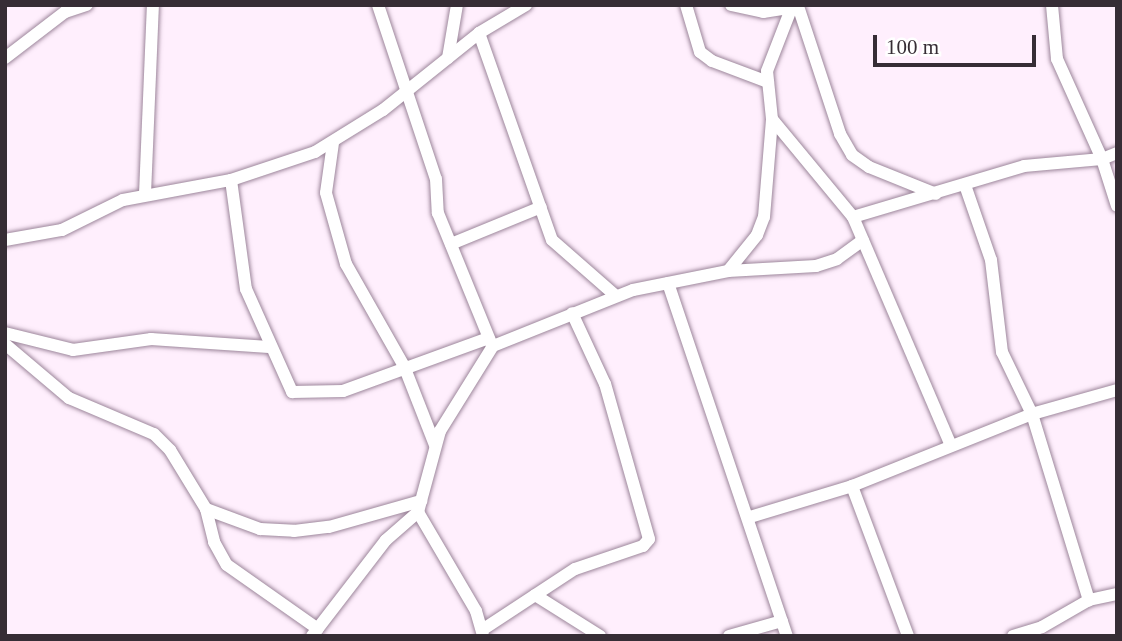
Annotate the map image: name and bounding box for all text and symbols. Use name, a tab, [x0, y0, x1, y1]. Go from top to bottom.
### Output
scale bar	[877, 21, 1040, 65]
text: 100 m	[886, 35, 939, 59]

